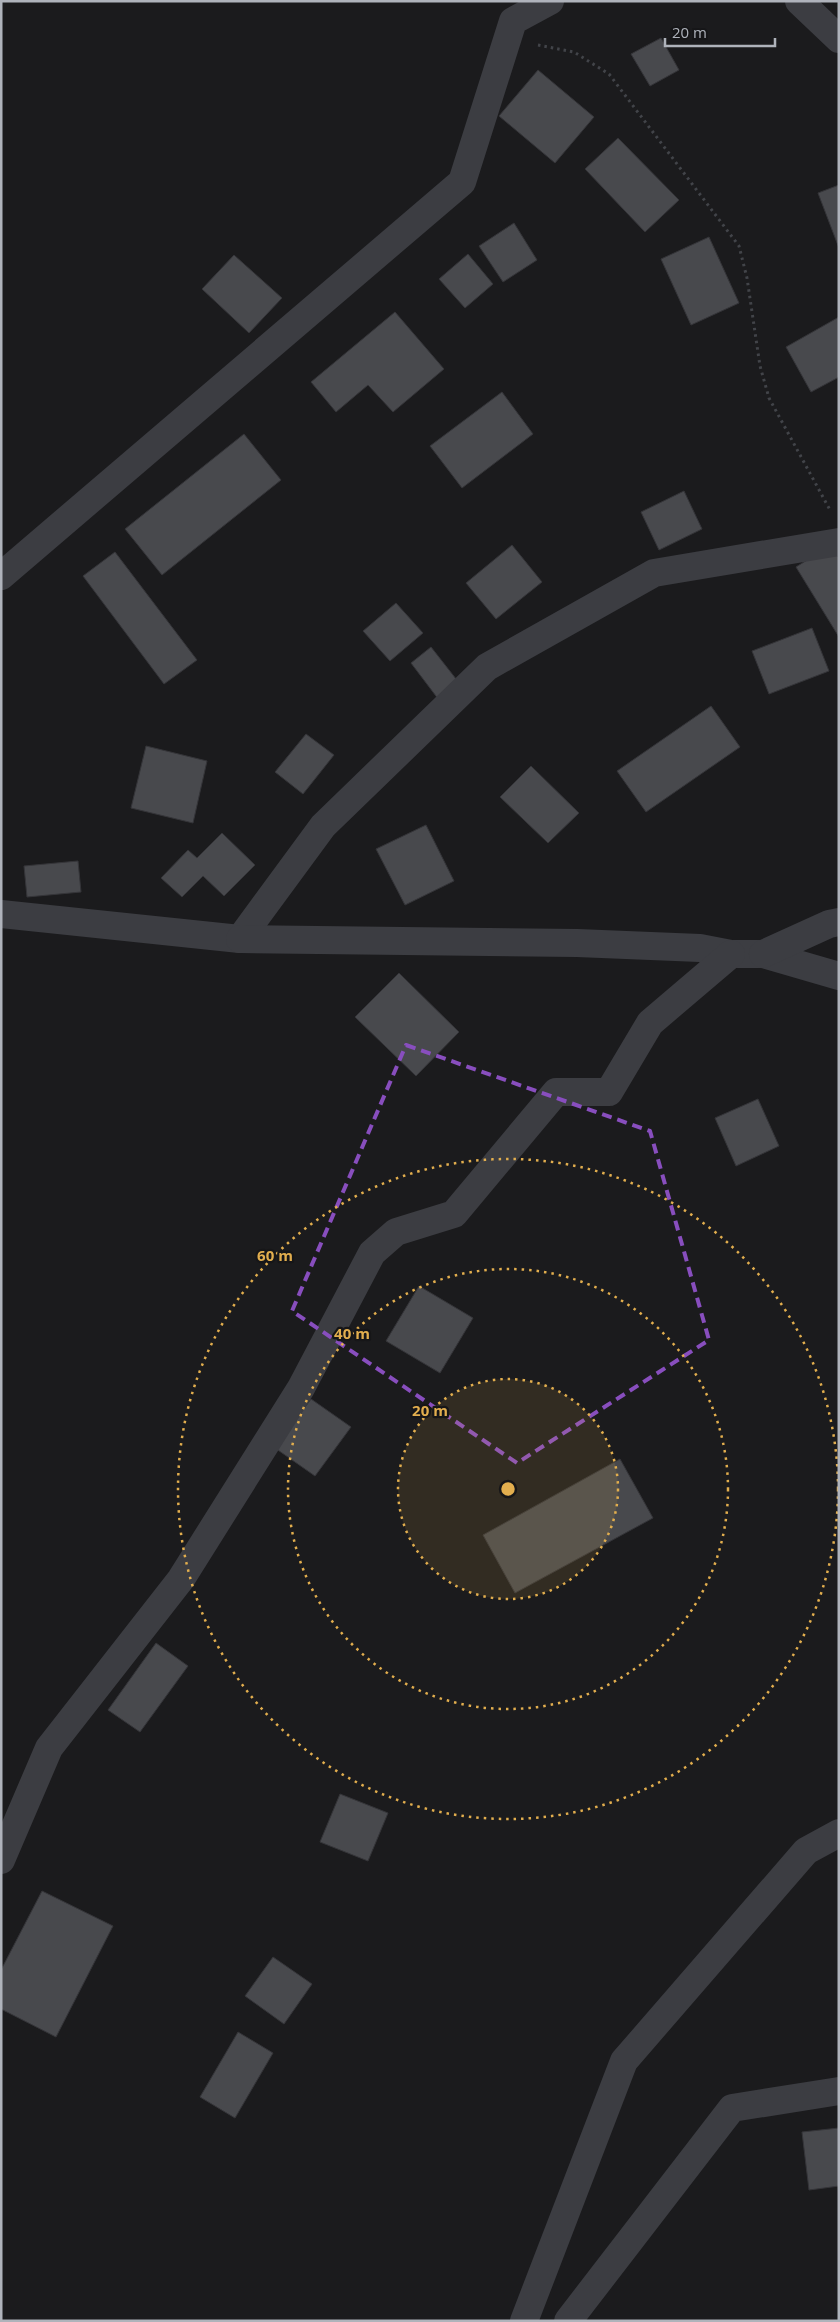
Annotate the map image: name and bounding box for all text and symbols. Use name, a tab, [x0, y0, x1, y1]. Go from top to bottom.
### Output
scale bar	[665, 15, 775, 47]
text: 20 m	[672, 22, 707, 42]
text: 60 m	[257, 1245, 293, 1265]
text: 40 m	[334, 1323, 370, 1343]
text: 20 m	[412, 1400, 448, 1420]
centre of rings	[499, 1480, 517, 1498]

